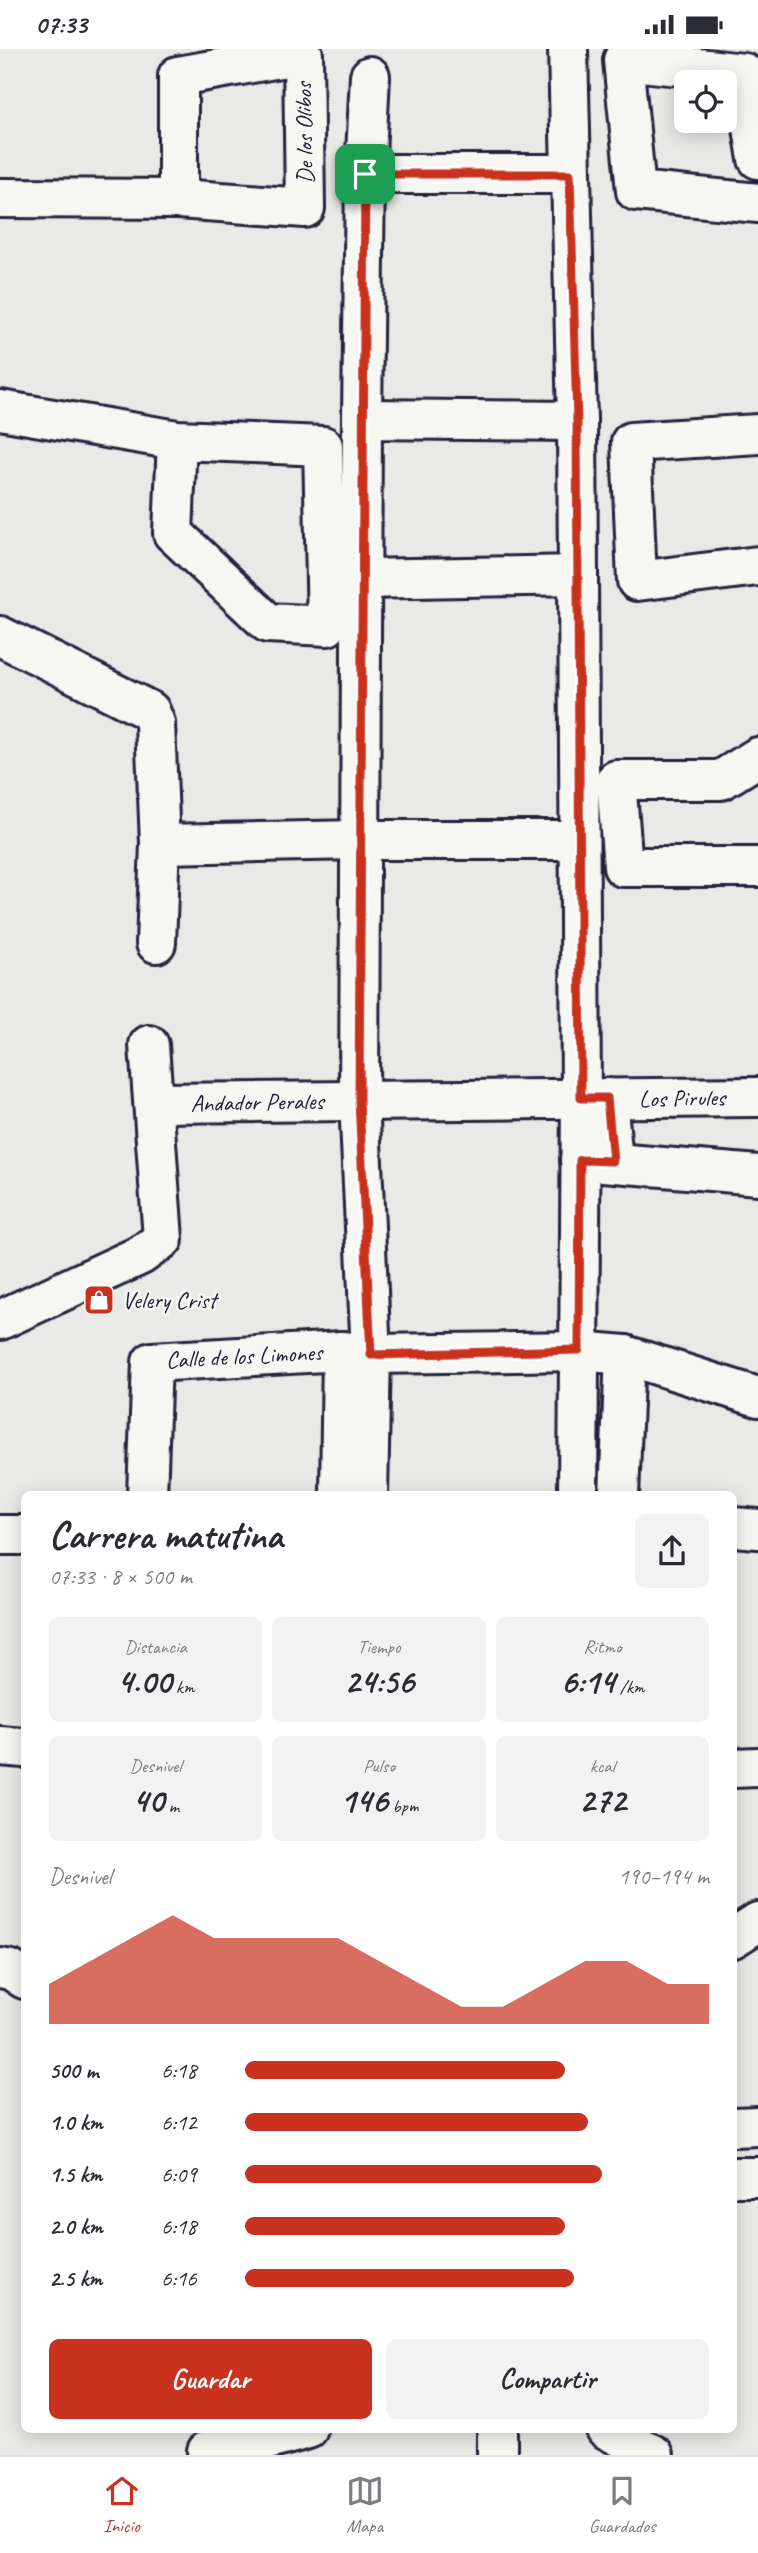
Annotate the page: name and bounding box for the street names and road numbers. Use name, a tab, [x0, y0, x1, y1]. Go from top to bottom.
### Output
street label: De los Olibos	[288, 80, 320, 184]
street label: Los Pirules	[639, 1082, 728, 1114]
street label: Andador Perales	[190, 1086, 327, 1118]
street label: Calle de los Limones	[165, 1337, 325, 1375]

